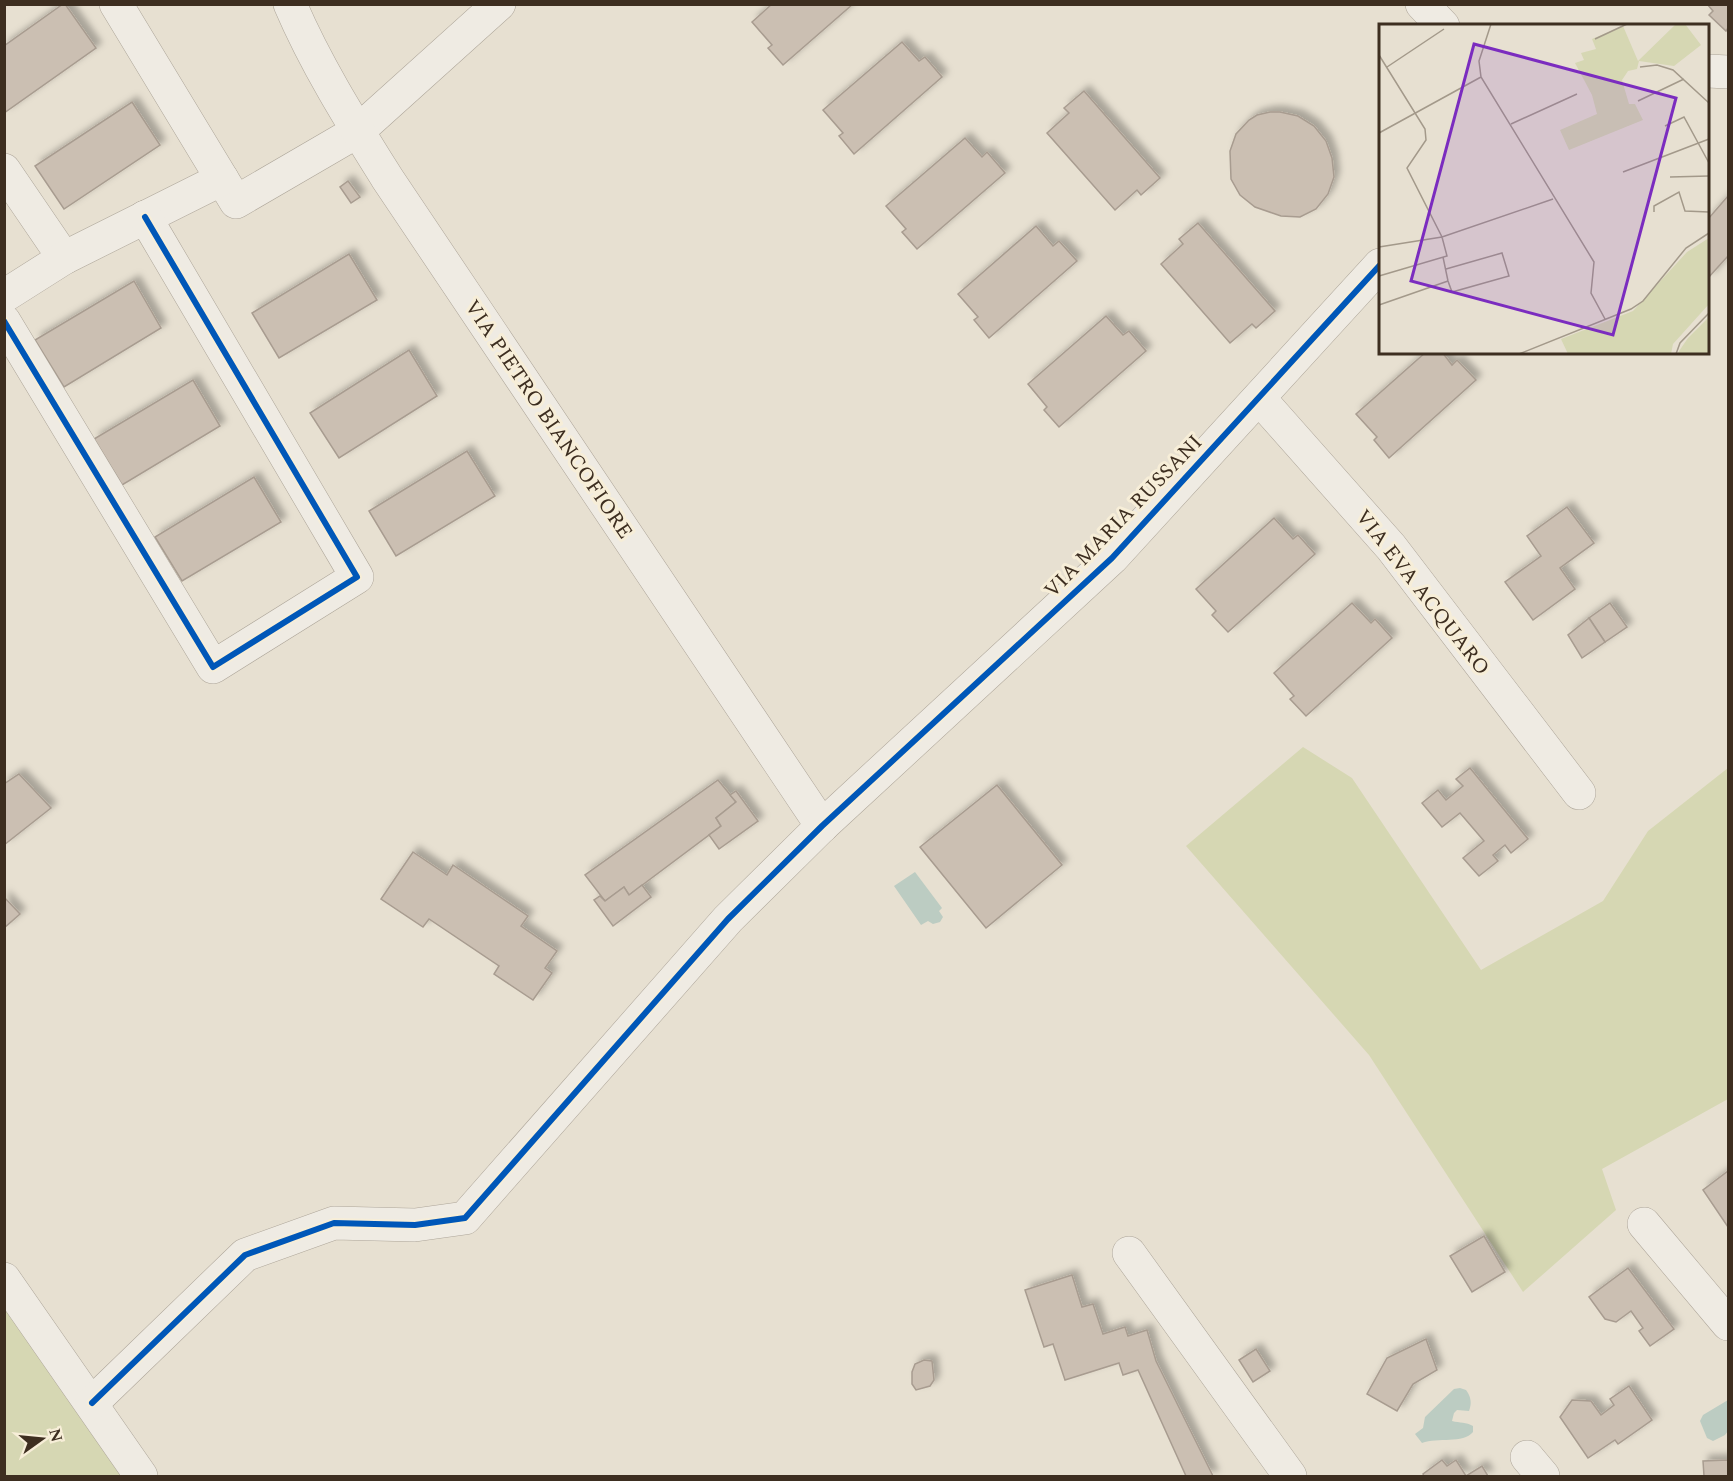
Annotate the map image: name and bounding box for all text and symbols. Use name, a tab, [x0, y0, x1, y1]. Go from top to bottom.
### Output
inset map	[1379, 24, 1709, 354]
street label: VIA PIETRO BIANCOFIORE	[456, 293, 640, 546]
street label: VIA MARIA RUSSANI	[1037, 428, 1211, 606]
street label: VIA EVA ACQUARO	[1347, 503, 1497, 682]
north arrow	[12, 1409, 72, 1469]
text: N	[42, 1426, 69, 1445]

